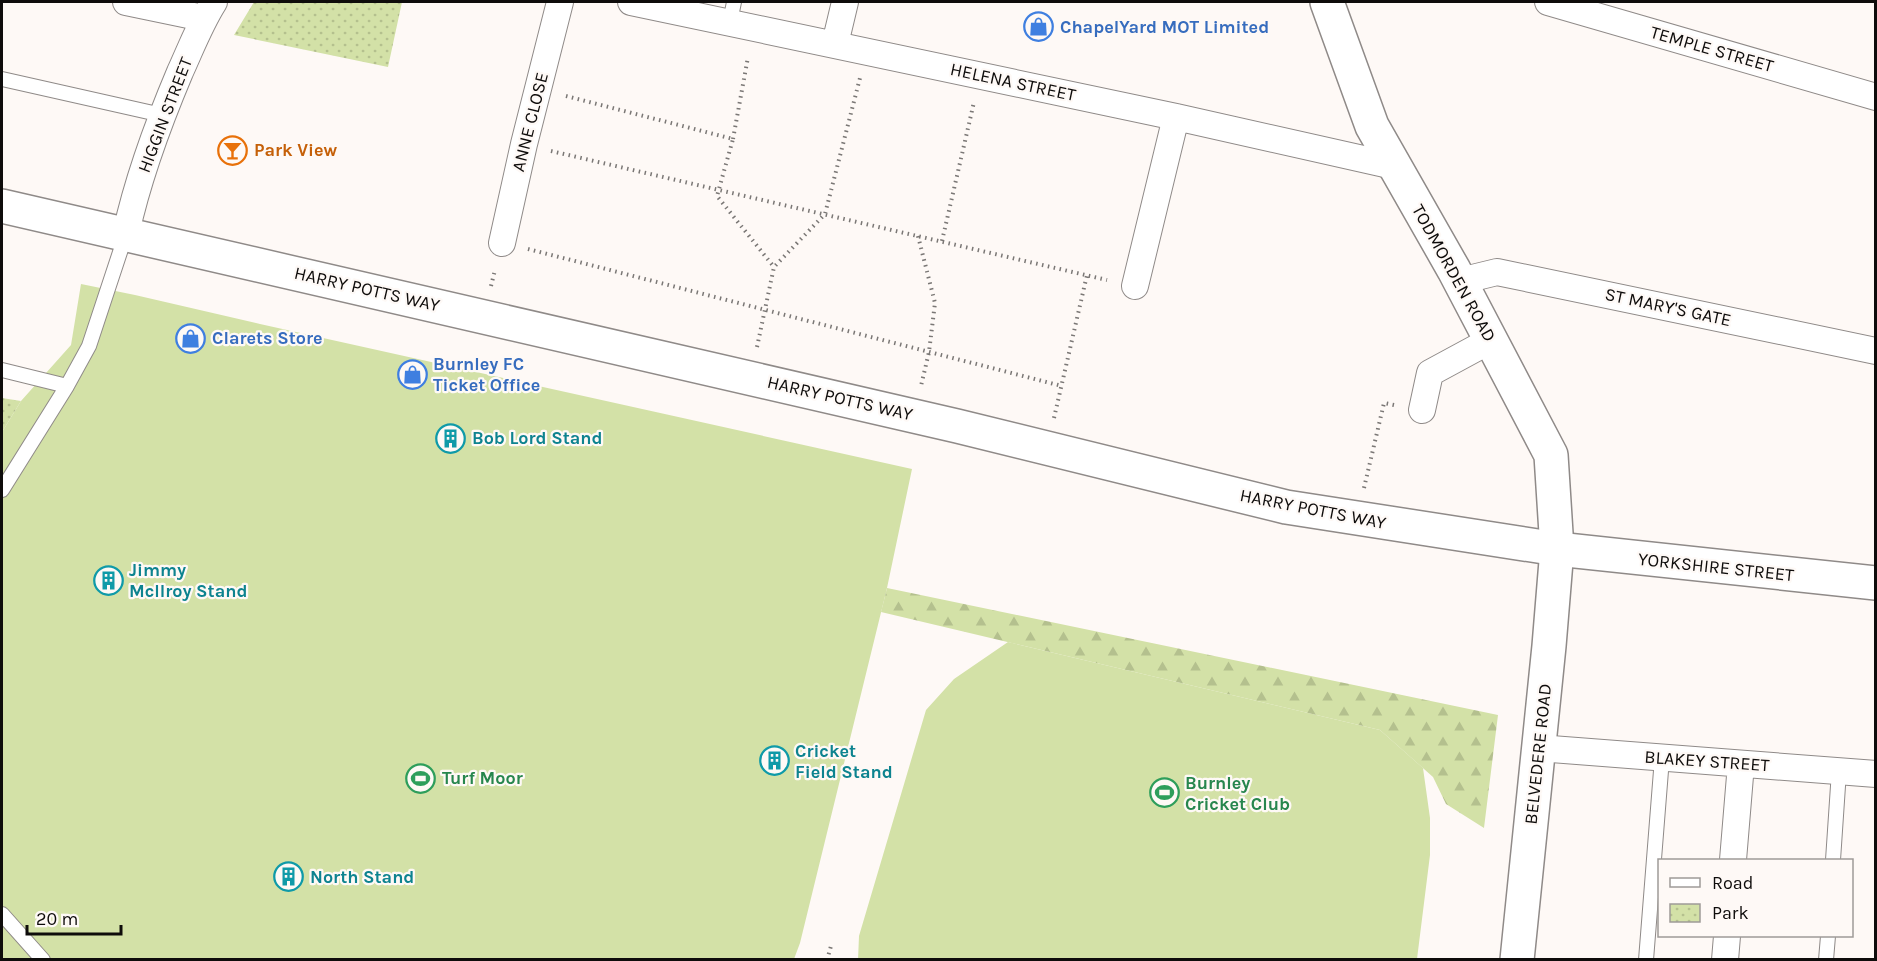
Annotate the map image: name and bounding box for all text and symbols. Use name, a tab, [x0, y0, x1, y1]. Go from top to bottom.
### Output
shop icon: ChapelYard MOT Limited	[1023, 11, 1055, 43]
place label: ChapelYard MOT Limited	[1060, 16, 1269, 38]
street label: TEMPLE STREET	[1648, 21, 1776, 77]
street label: HIGGIN STREET	[133, 54, 197, 176]
street label: HELENA STREET	[948, 58, 1078, 106]
street label: ANNE CLOSE	[507, 70, 553, 174]
bar icon: Park View	[217, 134, 249, 166]
place label: Park View	[254, 139, 338, 161]
street label: TODMORDEN ROAD	[1407, 200, 1501, 346]
street label: HARRY POTTS WAY	[292, 262, 442, 316]
street label: ST MARY'S GATE	[1603, 283, 1733, 331]
shop icon: Clarets Store	[175, 322, 207, 354]
place label: Clarets Store	[212, 327, 323, 349]
place label: Burnley FC Ticket Office	[433, 353, 540, 396]
shop icon: Burnley FC Ticket Office	[396, 358, 428, 390]
street label: HARRY POTTS WAY	[765, 371, 915, 425]
building icon: Bob Lord Stand	[435, 422, 467, 454]
place label: Bob Lord Stand	[472, 427, 603, 449]
street label: HARRY POTTS WAY	[1238, 484, 1388, 534]
street label: YORKSHIRE STREET	[1637, 548, 1795, 586]
place label: Jimmy McIlroy Stand	[129, 559, 247, 602]
building icon: Jimmy McIlroy Stand	[92, 564, 124, 596]
street label: BELVEDERE ROAD	[1520, 683, 1556, 825]
place label: Cricket Field Stand	[795, 740, 893, 783]
building icon: Cricket Field Stand	[758, 745, 790, 777]
street label: BLAKEY STREET	[1644, 746, 1770, 776]
sports icon: Turf Moor	[405, 762, 437, 794]
place label: Turf Moor	[442, 767, 523, 789]
place label: Burnley Cricket Club	[1185, 772, 1290, 815]
sports icon: Burnley Cricket Club	[1148, 777, 1180, 809]
legend	[1658, 859, 1853, 937]
building icon: North Stand	[273, 861, 305, 893]
place label: North Stand	[310, 866, 414, 888]
text: Road	[1712, 872, 1753, 894]
scale bar	[27, 898, 122, 936]
text: Park	[1712, 902, 1749, 924]
text: 20 m	[36, 908, 78, 930]

